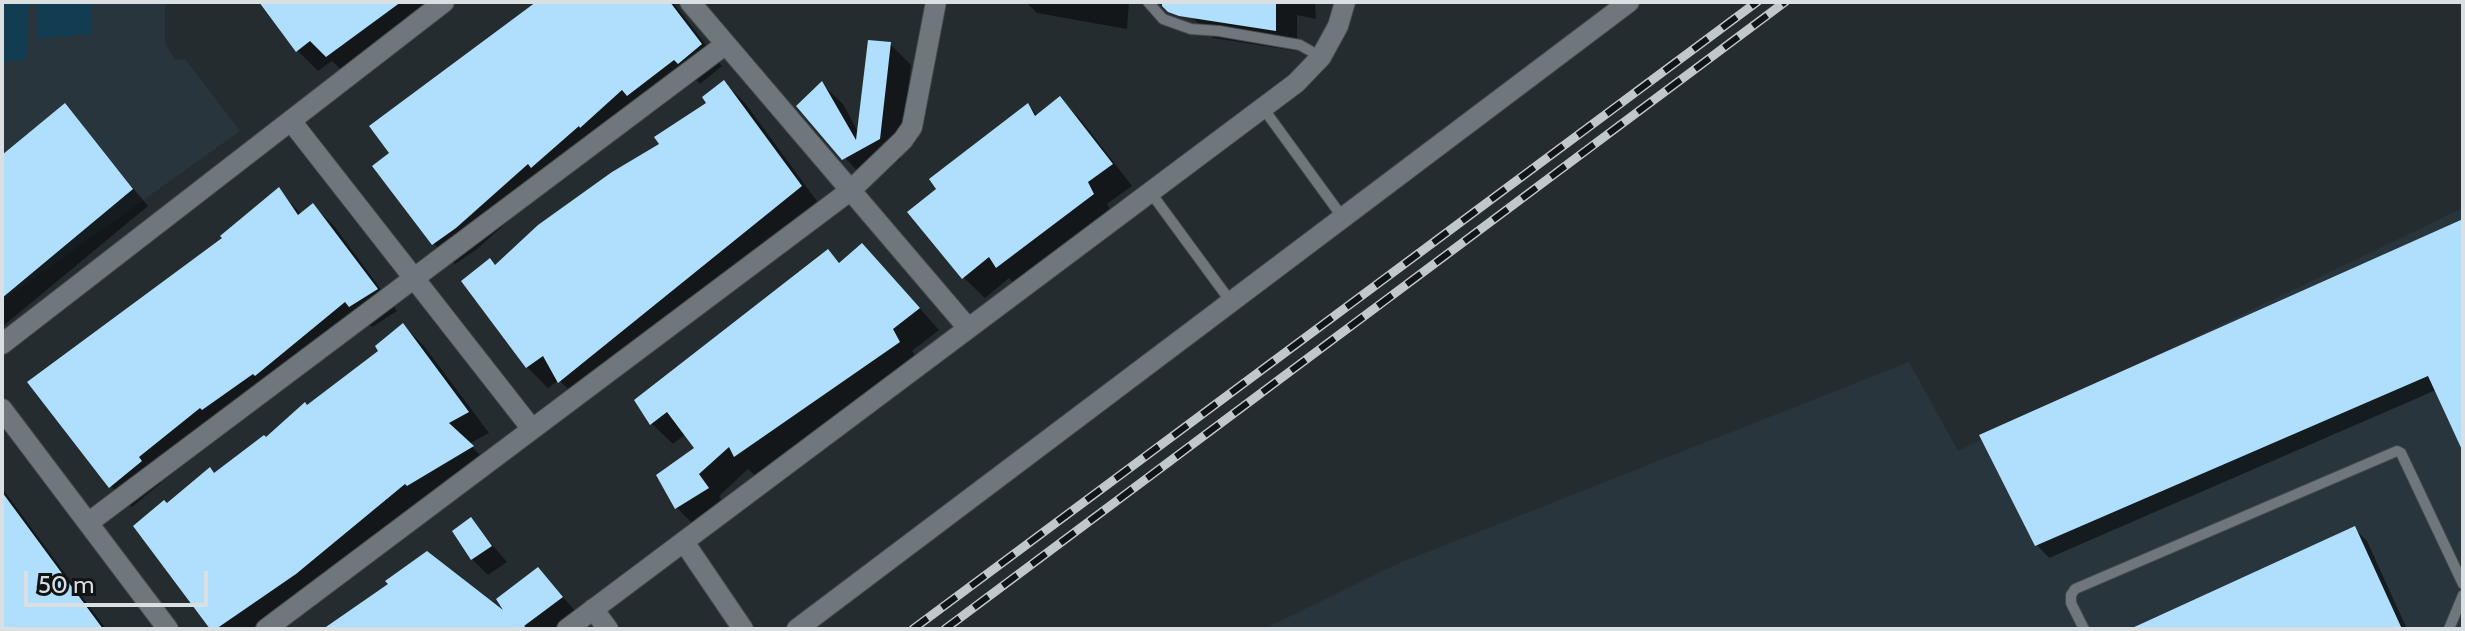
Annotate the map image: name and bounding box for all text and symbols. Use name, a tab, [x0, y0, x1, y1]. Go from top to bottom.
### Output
scale bar	[28, 555, 212, 605]
text: 50 m	[38, 570, 94, 599]

